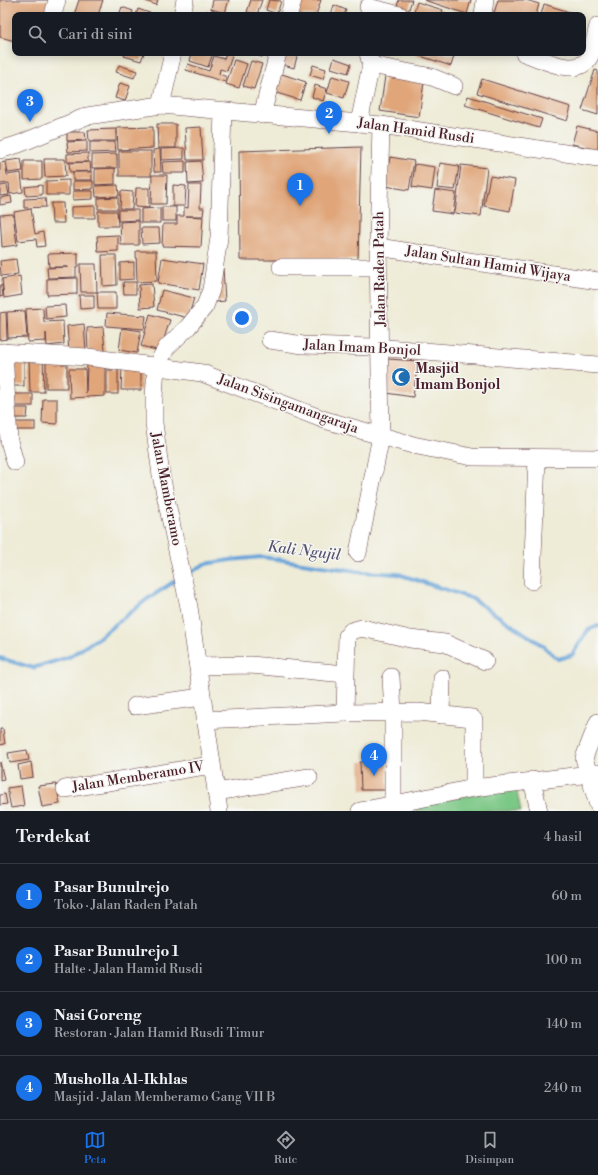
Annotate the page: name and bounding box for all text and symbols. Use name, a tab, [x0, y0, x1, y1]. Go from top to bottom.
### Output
search box	[12, 12, 586, 56]
icon: search	[26, 23, 48, 45]
text: Cari di sini	[58, 25, 133, 44]
pin: 3	[17, 89, 43, 122]
pin: 2	[316, 101, 342, 134]
street label: Jalan Hamid Rusdi	[355, 114, 476, 148]
pin: 1	[287, 173, 313, 206]
street label: Jalan Raden Patah	[370, 211, 390, 328]
street label: Jalan Sultan Hamid Wijaya	[403, 242, 573, 286]
your location	[232, 308, 252, 328]
street label: Jalan Imam Bonjol	[302, 336, 421, 360]
place label: Masjid Imam Bonjol	[415, 360, 501, 394]
mosque icon: Masjid Imam Bonjol	[390, 366, 412, 388]
street label: Jalan Sisingamangaraja	[214, 370, 362, 438]
street label: Jalan Mamberamo	[146, 430, 186, 548]
water label: Kali Ngujil	[266, 537, 342, 565]
pin: 4	[361, 743, 387, 776]
street label: Jalan Memberamo IV	[70, 758, 206, 796]
text: Terdekat	[16, 826, 90, 848]
text: 4 hasil	[543, 829, 582, 845]
text: Pasar Bunulrejo	[54, 878, 169, 897]
text: 1	[26, 888, 32, 904]
text: 60 m	[551, 888, 582, 904]
text: Toko · Jalan Raden Patah	[54, 897, 198, 913]
text: Pasar Bunulrejo 1	[54, 942, 179, 961]
text: 2	[25, 952, 33, 968]
text: 100 m	[546, 952, 582, 968]
text: Halte · Jalan Hamid Rusdi	[54, 961, 203, 977]
text: Nasi Goreng	[54, 1006, 141, 1025]
text: 3	[25, 1016, 33, 1032]
text: 140 m	[546, 1016, 582, 1032]
text: Restoran · Jalan Hamid Rusdi Timur	[54, 1025, 264, 1041]
text: Musholla Al-Ikhlas	[54, 1070, 187, 1089]
text: 4	[25, 1080, 33, 1096]
text: 240 m	[544, 1080, 582, 1096]
text: Masjid · Jalan Memberamo Gang VII B	[54, 1089, 275, 1105]
tab: Peta	[84, 1129, 106, 1167]
tab: Rute	[274, 1129, 297, 1167]
tab: Disimpan	[465, 1129, 514, 1167]

